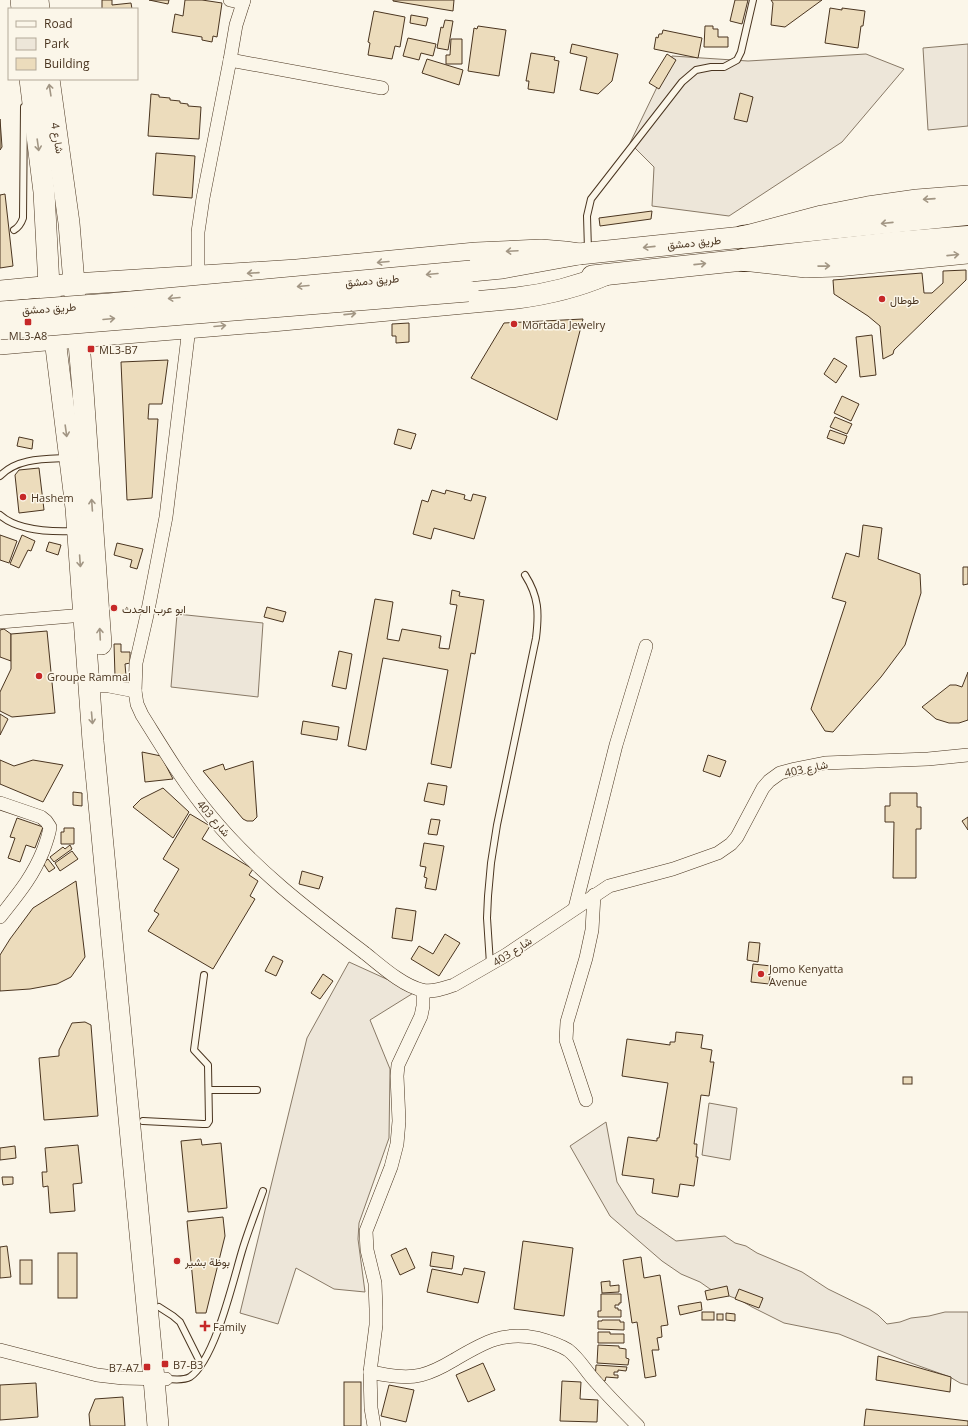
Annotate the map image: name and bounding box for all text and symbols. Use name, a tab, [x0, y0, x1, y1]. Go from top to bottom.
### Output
legend	[8, 8, 138, 80]
text: Road	[44, 15, 73, 32]
text: Park	[44, 35, 70, 52]
text: Building	[44, 55, 90, 72]
one-way arrow	[46, 84, 54, 97]
street label: شارع 4	[47, 121, 68, 155]
one-way arrow	[35, 139, 42, 152]
one-way arrow	[923, 195, 936, 202]
one-way arrow	[881, 219, 894, 226]
street label: طريق دمشق	[666, 232, 722, 252]
one-way arrow	[643, 243, 656, 251]
one-way arrow	[506, 247, 519, 255]
one-way arrow	[946, 251, 959, 259]
one-way arrow	[377, 259, 390, 266]
one-way arrow	[693, 261, 706, 268]
one-way arrow	[817, 263, 830, 270]
one-way arrow	[247, 270, 260, 277]
street label: طريق دمشق	[344, 270, 400, 290]
one-way arrow	[426, 271, 439, 278]
one-way arrow	[297, 283, 310, 290]
place label: طوطال	[890, 292, 919, 307]
one-way arrow	[167, 294, 180, 301]
marker: طوطال	[877, 294, 887, 304]
street label: طريق دمشق	[21, 299, 77, 317]
one-way arrow	[343, 310, 356, 318]
one-way arrow	[102, 316, 115, 323]
marker: ML3-A8	[23, 317, 33, 327]
place label: Mortada Jewelry	[522, 317, 606, 332]
marker: Mortada Jewelry	[509, 319, 519, 329]
one-way arrow	[213, 322, 226, 329]
place label: ML3-A8	[9, 328, 47, 343]
place label: ML3-B7	[99, 342, 138, 357]
marker: ML3-B7	[86, 344, 96, 354]
one-way arrow	[62, 424, 70, 437]
place label: Hashem	[31, 490, 74, 505]
marker: Hashem	[18, 492, 28, 502]
one-way arrow	[88, 499, 95, 512]
one-way arrow	[77, 554, 84, 567]
place label: ابو عرب الحدث	[122, 601, 186, 616]
marker: ابو عرب الحدث	[109, 603, 119, 613]
one-way arrow	[97, 628, 104, 641]
place label: Groupe Rammal	[47, 669, 131, 684]
marker: Groupe Rammal	[34, 671, 44, 681]
one-way arrow	[88, 711, 95, 724]
street label: شارع 403	[783, 756, 830, 781]
street label: شارع 403	[193, 797, 234, 840]
street label: شارع 403	[490, 933, 535, 970]
place label: Jomo Kenyatta Avenue	[768, 961, 843, 989]
marker: Jomo Kenyatta Avenue	[756, 969, 766, 979]
place label: بوظة بشير	[184, 1254, 230, 1269]
marker: بوظة بشير	[172, 1256, 182, 1266]
place label: Family	[213, 1319, 247, 1334]
marker: Family	[200, 1321, 210, 1331]
place label: B7-B3	[173, 1357, 203, 1372]
marker: B7-B3	[160, 1359, 170, 1369]
place label: B7-A7	[109, 1360, 139, 1375]
marker: B7-A7	[142, 1362, 152, 1372]

